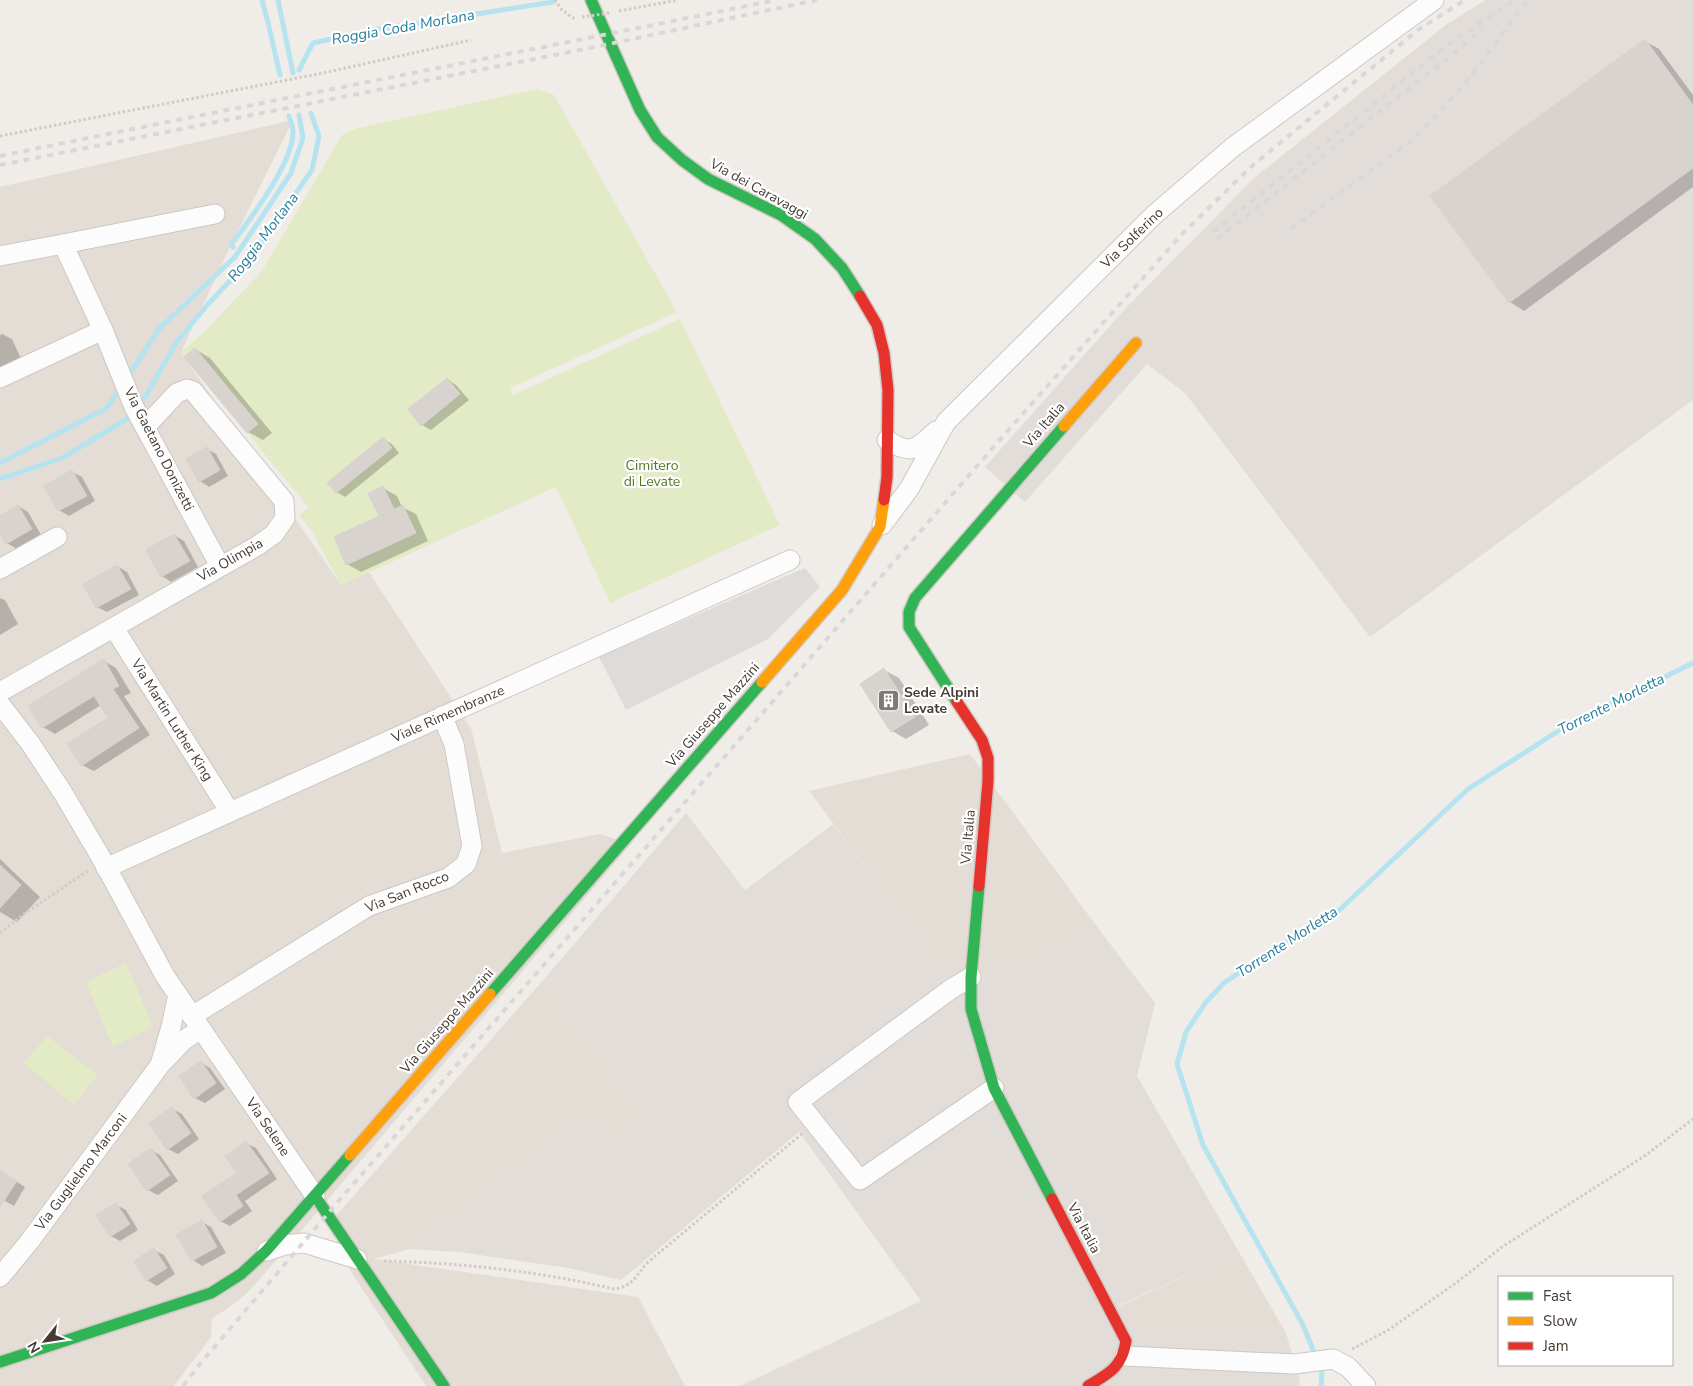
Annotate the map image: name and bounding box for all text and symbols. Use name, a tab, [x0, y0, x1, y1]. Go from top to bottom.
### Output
water label: Roggia Coda Morlana	[330, 5, 476, 49]
street label: Via dei Caravaggi	[706, 154, 811, 224]
water label: Roggia Morlana	[223, 188, 303, 286]
street label: Via Solferino	[1096, 203, 1168, 273]
street label: Via Gaetano Donizetti	[119, 383, 198, 514]
street label: Via Italia	[1018, 398, 1069, 453]
park label: Cimitero di Levate	[624, 456, 680, 491]
street label: Via Olimpia	[193, 534, 266, 587]
street label: Via Martin Luther King	[126, 654, 217, 785]
street label: Via Giuseppe Mazzini	[661, 658, 764, 772]
water label: Torrente Morletta	[1554, 668, 1668, 740]
street label: Viale Rimembranze	[388, 681, 507, 748]
place label: Sede Alpini Levate	[904, 683, 979, 718]
building icon: Sede Alpini Levate	[876, 688, 900, 712]
street label: Via Italia	[956, 809, 980, 866]
street label: Via San Rocco	[361, 866, 452, 918]
water label: Torrente Morletta	[1232, 902, 1342, 982]
street label: Via Giuseppe Mazzini	[395, 964, 498, 1078]
street label: Via Selene	[241, 1093, 295, 1160]
street label: Via Guglielmo Marconi	[30, 1110, 131, 1235]
street label: Via Italia	[1062, 1199, 1105, 1257]
legend	[1498, 1276, 1673, 1366]
text: Fast	[1543, 1286, 1572, 1306]
text: Slow	[1543, 1311, 1578, 1331]
north arrow	[20, 1316, 70, 1366]
text: Jam	[1542, 1336, 1569, 1356]
text: N	[23, 1338, 45, 1357]

